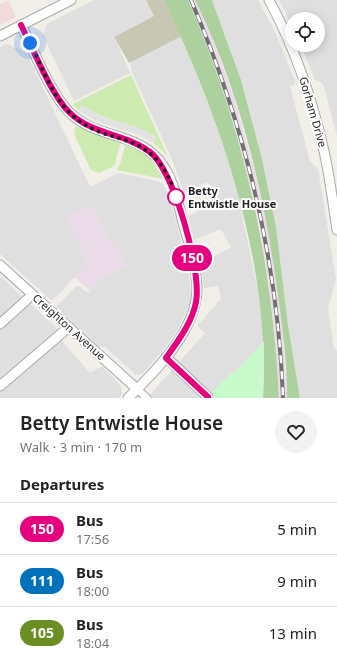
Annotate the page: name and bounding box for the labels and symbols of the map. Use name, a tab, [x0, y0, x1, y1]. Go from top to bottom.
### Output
your location	[20, 33, 40, 53]
street label: Gorham Drive	[296, 75, 331, 149]
place label: Betty Entwistle House	[188, 183, 277, 211]
marker: Betty Entwistle House	[167, 188, 185, 206]
line badge: 150	[169, 245, 215, 271]
street label: Creighton Avenue	[30, 290, 109, 363]

